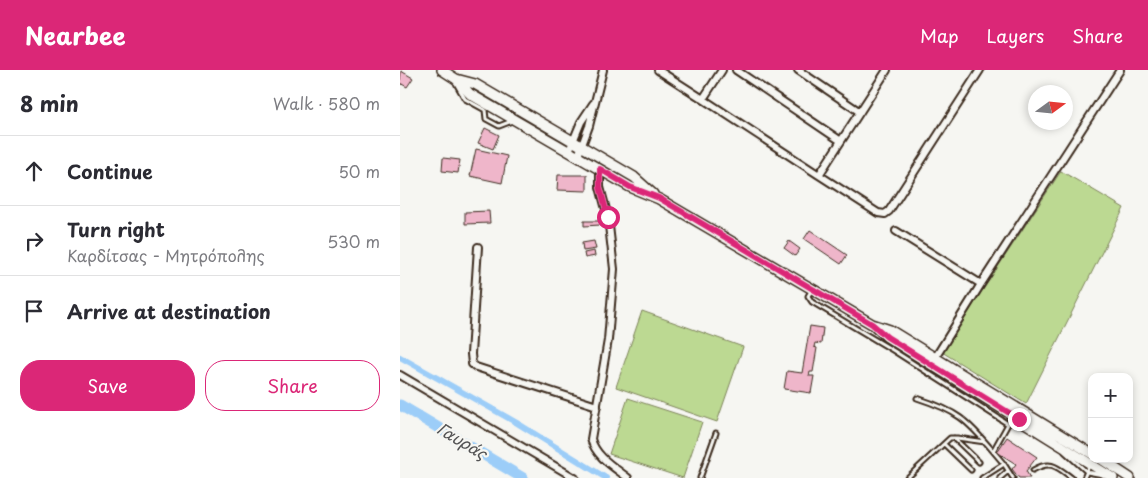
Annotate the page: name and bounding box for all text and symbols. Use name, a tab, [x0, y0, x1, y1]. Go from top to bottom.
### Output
text: Nearbee	[25, 17, 126, 53]
text: Map	[920, 22, 959, 49]
text: Layers	[987, 22, 1044, 49]
text: Share	[1072, 22, 1123, 49]
north arrow	[1028, 85, 1073, 130]
text: 8 min	[20, 87, 79, 119]
text: Walk · 580 m	[273, 91, 380, 115]
icon: ahead	[20, 157, 48, 185]
text: Continue	[67, 157, 153, 185]
text: 50 m	[339, 159, 380, 183]
route start	[597, 206, 620, 229]
text: Turn right	[67, 215, 165, 243]
icon: right	[20, 227, 48, 255]
text: 530 m	[327, 229, 380, 253]
text: Καρδίτσας - Μητρόπολης	[67, 243, 265, 267]
icon: arrive	[20, 297, 48, 325]
text: Arrive at destination	[67, 297, 271, 325]
button: Save	[20, 360, 195, 411]
button: Share	[205, 360, 380, 411]
map controls	[1088, 373, 1133, 463]
button: +	[1088, 373, 1133, 418]
route end	[1008, 408, 1031, 431]
water label: Γαυράς	[433, 416, 494, 465]
button: −	[1088, 418, 1133, 463]

